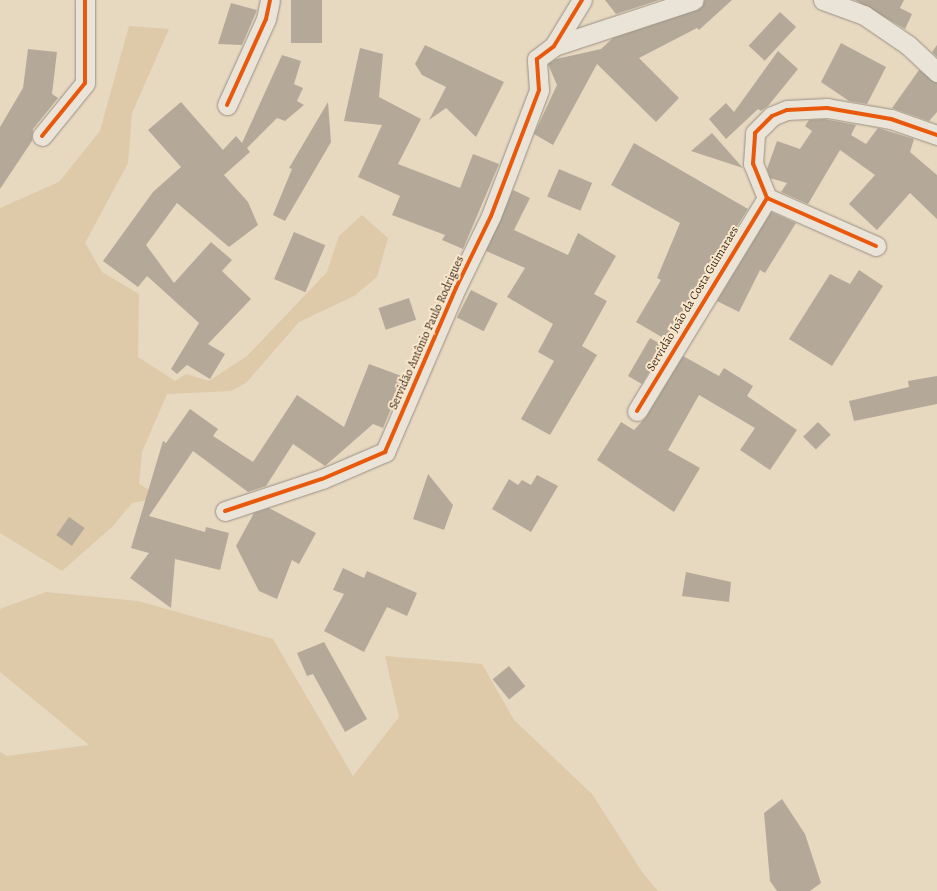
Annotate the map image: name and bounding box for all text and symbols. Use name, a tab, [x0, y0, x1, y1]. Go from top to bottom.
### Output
street label: Servidão João da Costa Guimaraes	[644, 224, 742, 374]
street label: Servidão Antônio Paulo Rodrigues	[387, 254, 467, 412]

